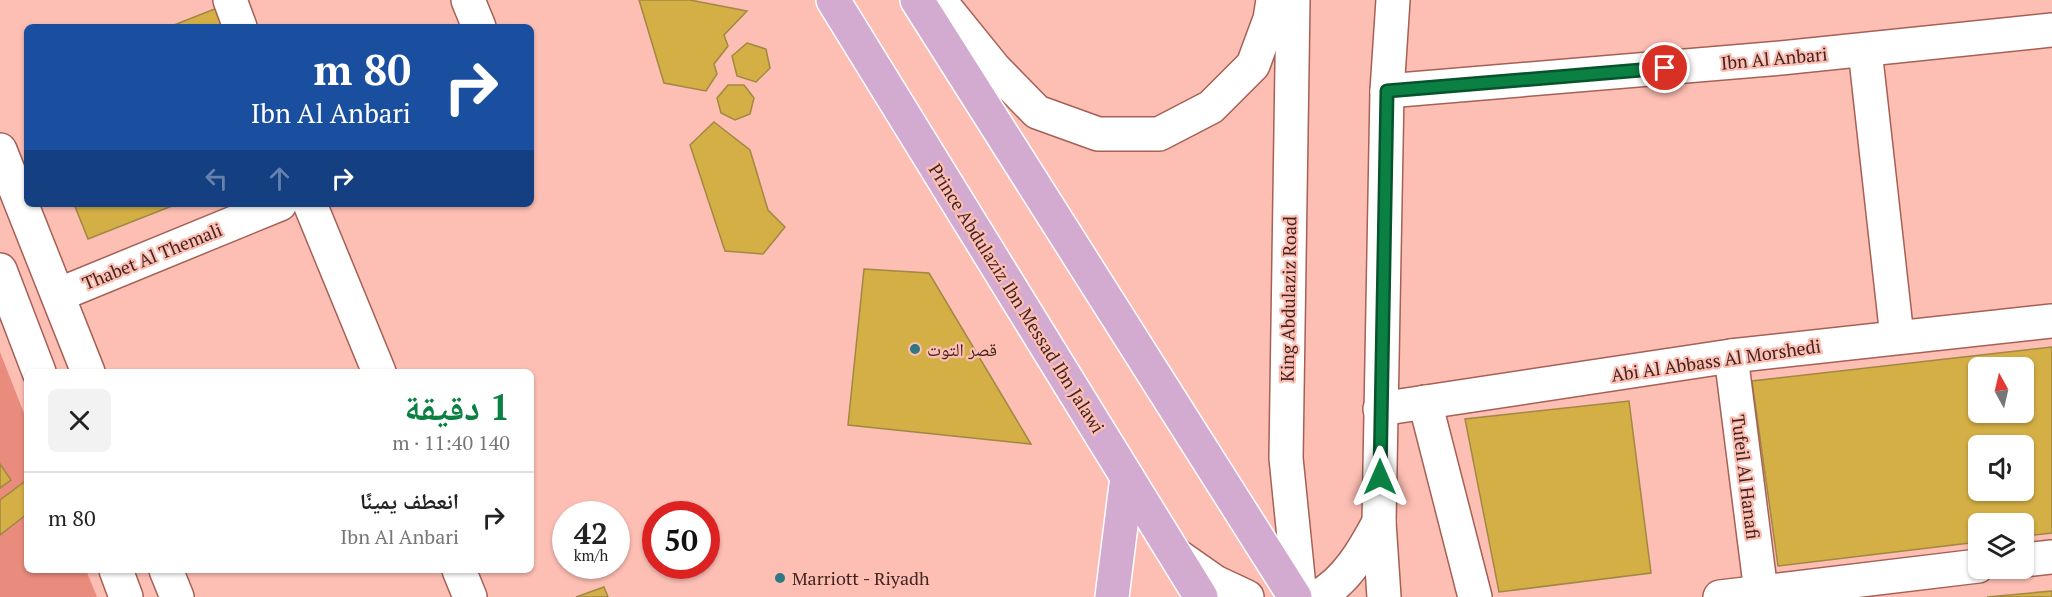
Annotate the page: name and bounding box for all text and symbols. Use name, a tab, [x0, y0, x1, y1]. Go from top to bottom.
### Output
text: 80 m	[313, 41, 411, 97]
street label: Ibn Al Anbari	[1720, 41, 1828, 75]
pin	[1639, 42, 1690, 93]
icon: right	[432, 48, 510, 126]
icon: arrive	[1648, 51, 1681, 84]
text: Ibn Al Anbari	[251, 95, 411, 131]
street label: Prince Abdulaziz Ibn Messad Ibn Jalawi	[924, 159, 1110, 437]
icon: left	[200, 162, 233, 195]
icon: ahead	[263, 162, 296, 195]
icon: right	[326, 162, 359, 195]
street label: King Abdulaziz Road	[1275, 216, 1301, 382]
street label: Thabet Al Themali	[79, 217, 225, 295]
street label: Abi Al Abbass Al Morshedi	[1610, 333, 1822, 387]
place label: قصر التوت	[927, 337, 997, 361]
marker: قصر التوت	[908, 342, 922, 356]
north arrow	[1968, 357, 2034, 423]
map controls	[1968, 357, 2034, 579]
text: 1 دقيقة	[404, 383, 510, 430]
button: close	[48, 389, 111, 452]
street label: Tufeil Al Hanafi	[1726, 413, 1766, 541]
text: 140 m · 11:40	[392, 429, 510, 456]
button: sound	[1968, 435, 2034, 501]
position arrow	[1348, 445, 1412, 509]
text: انعطف يمينًا	[360, 486, 459, 515]
icon: right	[477, 501, 510, 534]
speed limit sign: 50	[642, 501, 720, 579]
text: 80 m	[48, 503, 96, 532]
text: 42	[574, 513, 608, 553]
button: layers	[1968, 513, 2034, 579]
text: Ibn Al Anbari	[340, 523, 459, 550]
text: km/h	[574, 545, 608, 565]
place label: Marriott - Riyadh	[792, 566, 930, 590]
marker: Marriott - Riyadh	[773, 571, 787, 585]

